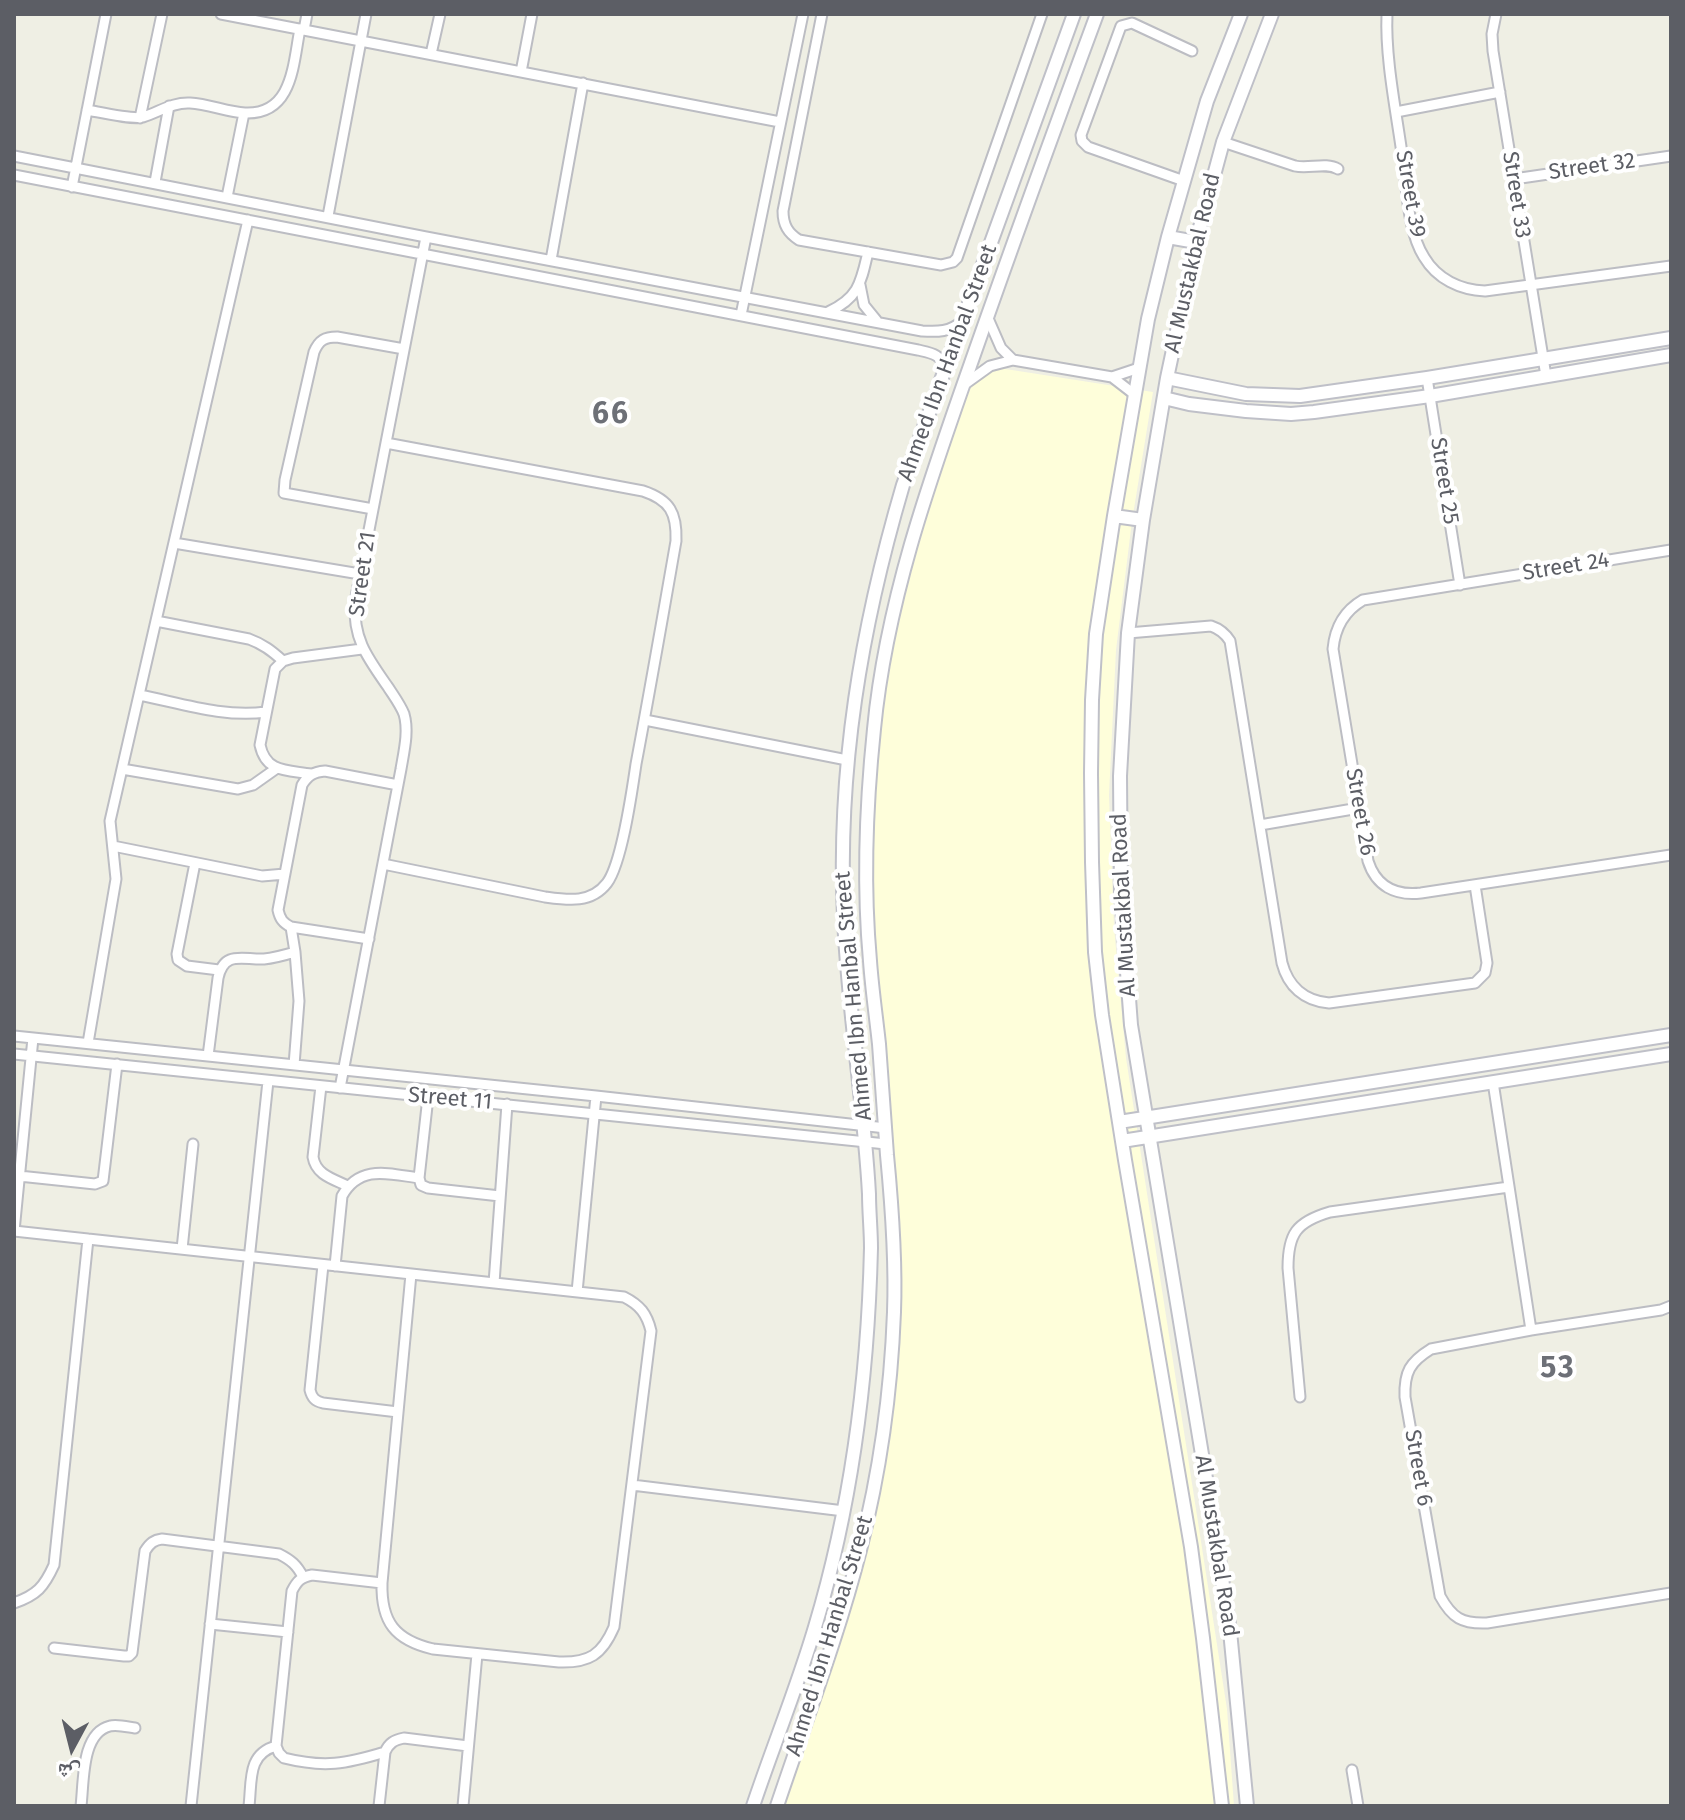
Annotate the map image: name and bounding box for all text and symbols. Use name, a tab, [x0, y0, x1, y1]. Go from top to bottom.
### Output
street label: Street 39	[1389, 148, 1431, 240]
street label: Street 32	[1547, 148, 1637, 186]
street label: Street 33	[1496, 150, 1536, 240]
street label: Al Mustakbal Road	[1159, 171, 1227, 355]
street label: Ahmed Ibn Hanbal Street	[893, 241, 1003, 485]
district label: 66	[592, 397, 630, 433]
street label: Street 25	[1424, 436, 1464, 526]
street label: Street 21	[344, 530, 382, 618]
street label: Street 24	[1521, 547, 1611, 587]
street label: Street 26	[1339, 766, 1381, 858]
street label: Al Mustakbal Road	[1106, 813, 1142, 997]
street label: Ahmed Ibn Hanbal Street	[830, 870, 878, 1122]
street label: Street 11	[407, 1082, 493, 1116]
district label: 53	[1540, 1351, 1576, 1387]
street label: Street 6	[1398, 1428, 1438, 1508]
street label: Al Mustakbal Road	[1189, 1453, 1243, 1639]
street label: Ahmed Ibn Hanbal Street	[781, 1513, 879, 1759]
north arrow	[32, 1708, 112, 1788]
text: ش	[56, 1757, 82, 1787]

